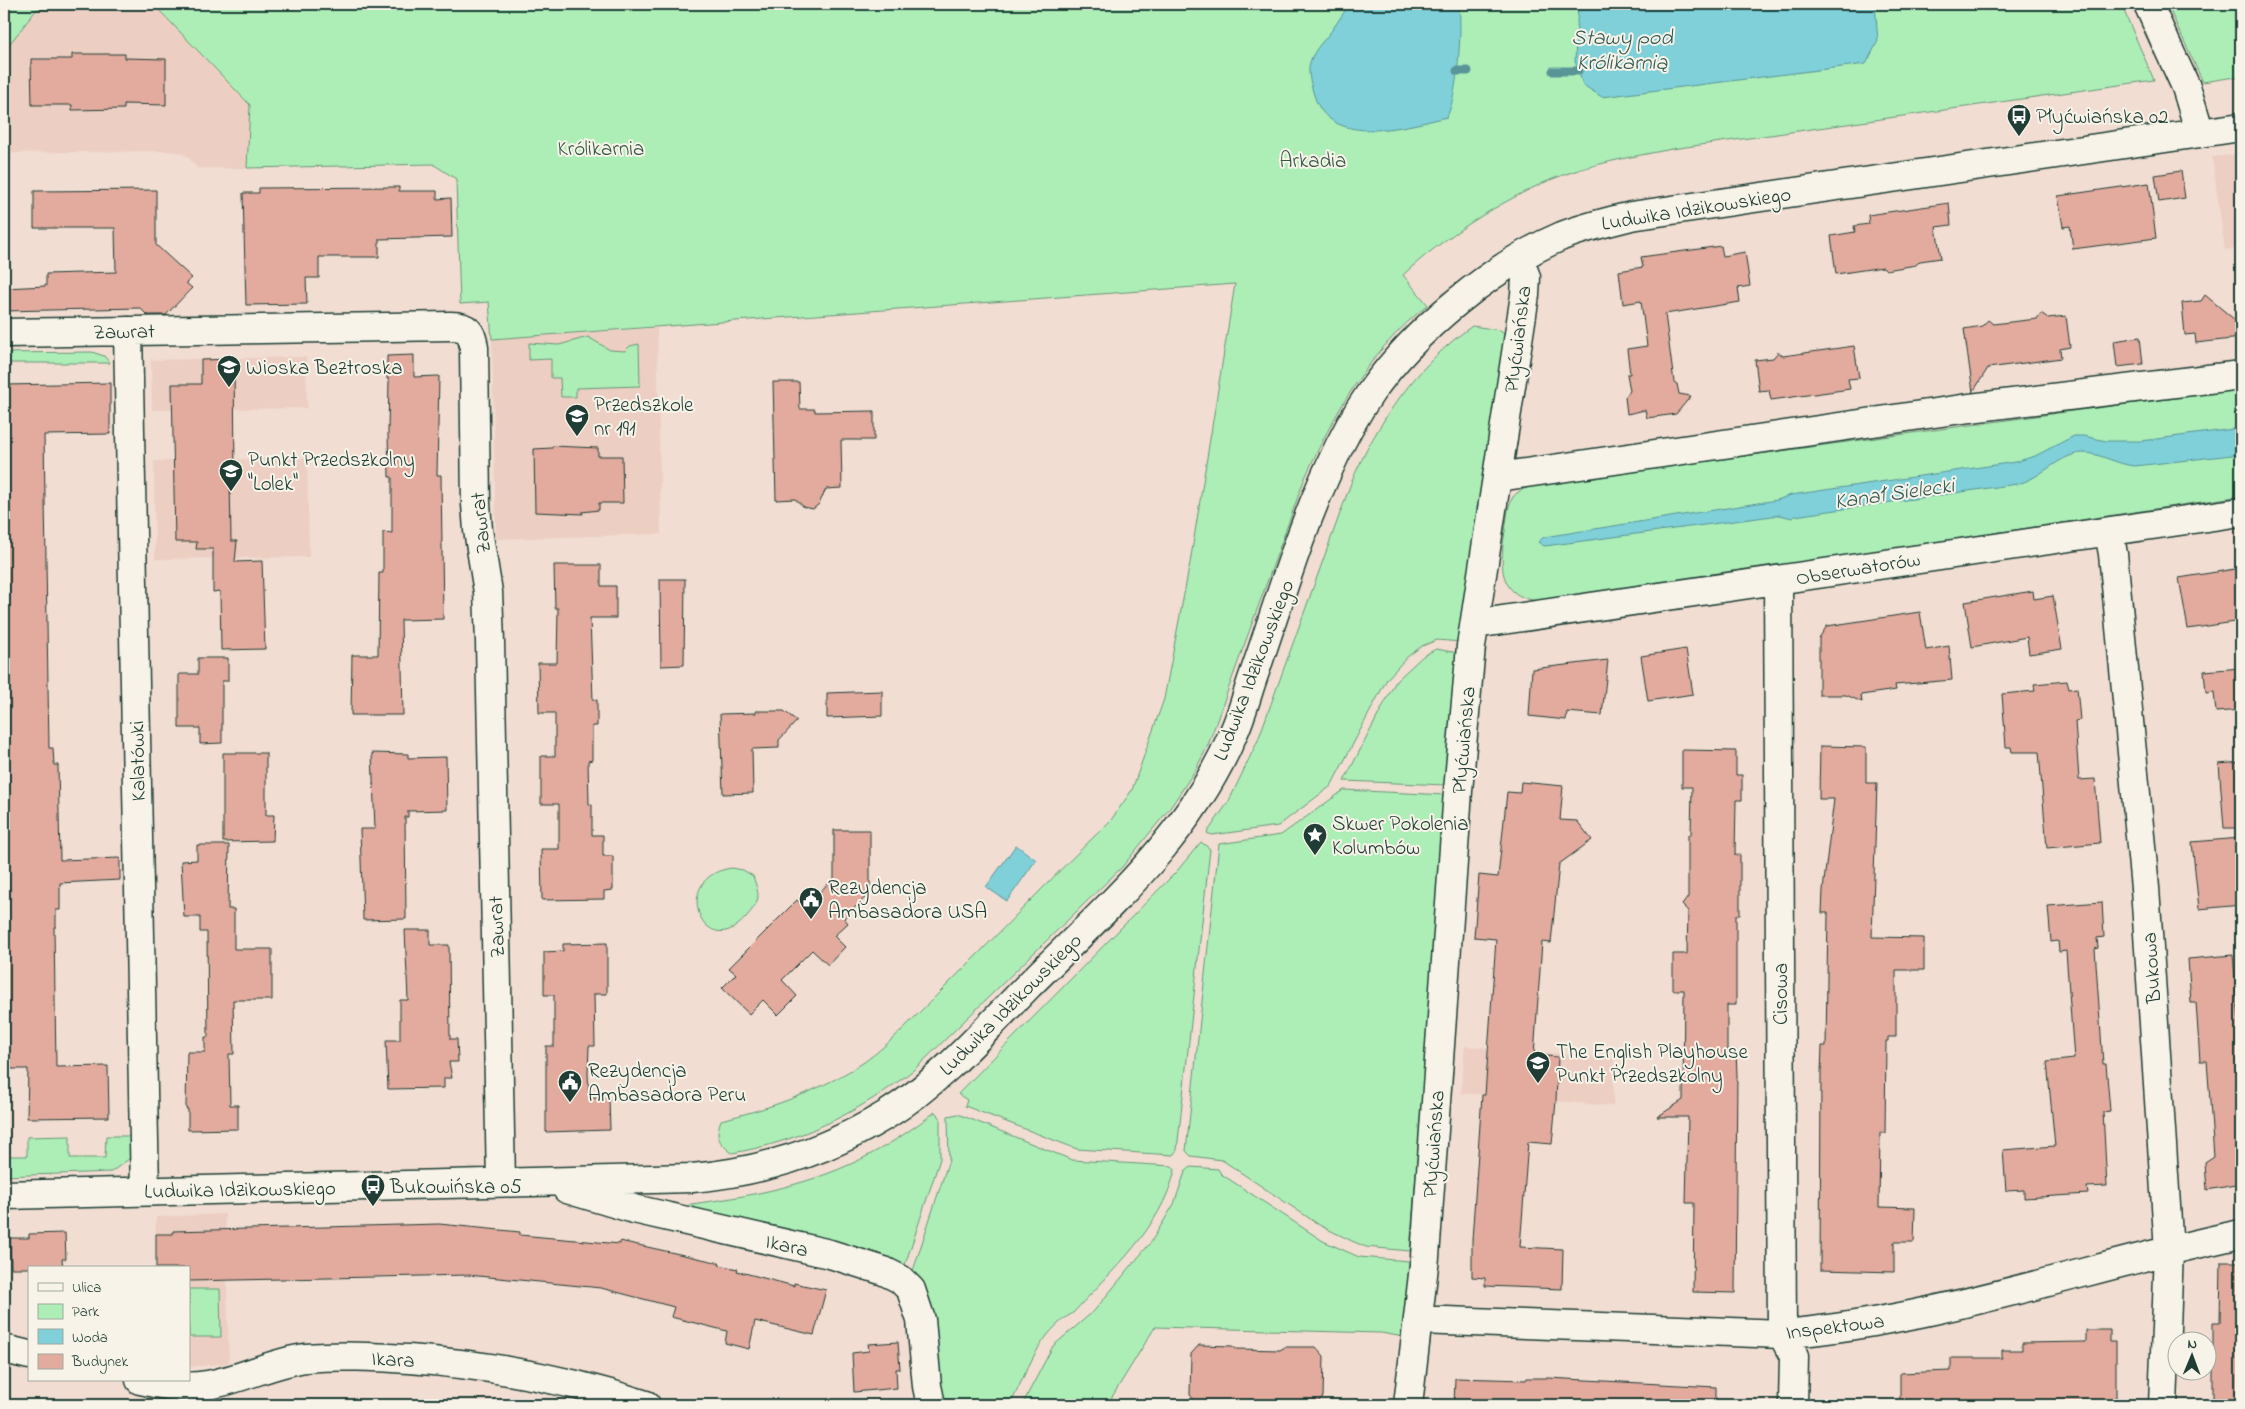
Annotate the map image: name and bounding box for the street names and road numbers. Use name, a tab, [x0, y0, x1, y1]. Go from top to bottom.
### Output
street label: Ludwika Idzikowskiego	[1599, 180, 1794, 242]
street label: Płyćwiańska	[1498, 284, 1542, 395]
street label: Zawrat	[93, 317, 155, 349]
street label: Zawrat	[464, 490, 500, 555]
street label: Obserwatorów	[1794, 545, 1923, 595]
street label: Ludwika Idzikowskiego	[1207, 576, 1305, 766]
street label: Płyćwiańska	[1445, 685, 1487, 795]
street label: Kalatówki	[123, 720, 155, 802]
street label: Zawrat	[482, 895, 514, 958]
street label: Ludwika Idzikowskiego	[933, 927, 1091, 1085]
street label: Bukowa	[2136, 931, 2171, 1005]
street label: Cisowa	[1767, 963, 1797, 1025]
street label: Płyćwiańska	[1416, 1089, 1456, 1199]
street label: Ludwika Idzikowskiego	[144, 1174, 336, 1210]
street label: Ikara	[762, 1227, 811, 1266]
street label: Inspektowa	[1784, 1307, 1886, 1349]
street label: Ikara	[370, 1345, 415, 1377]

